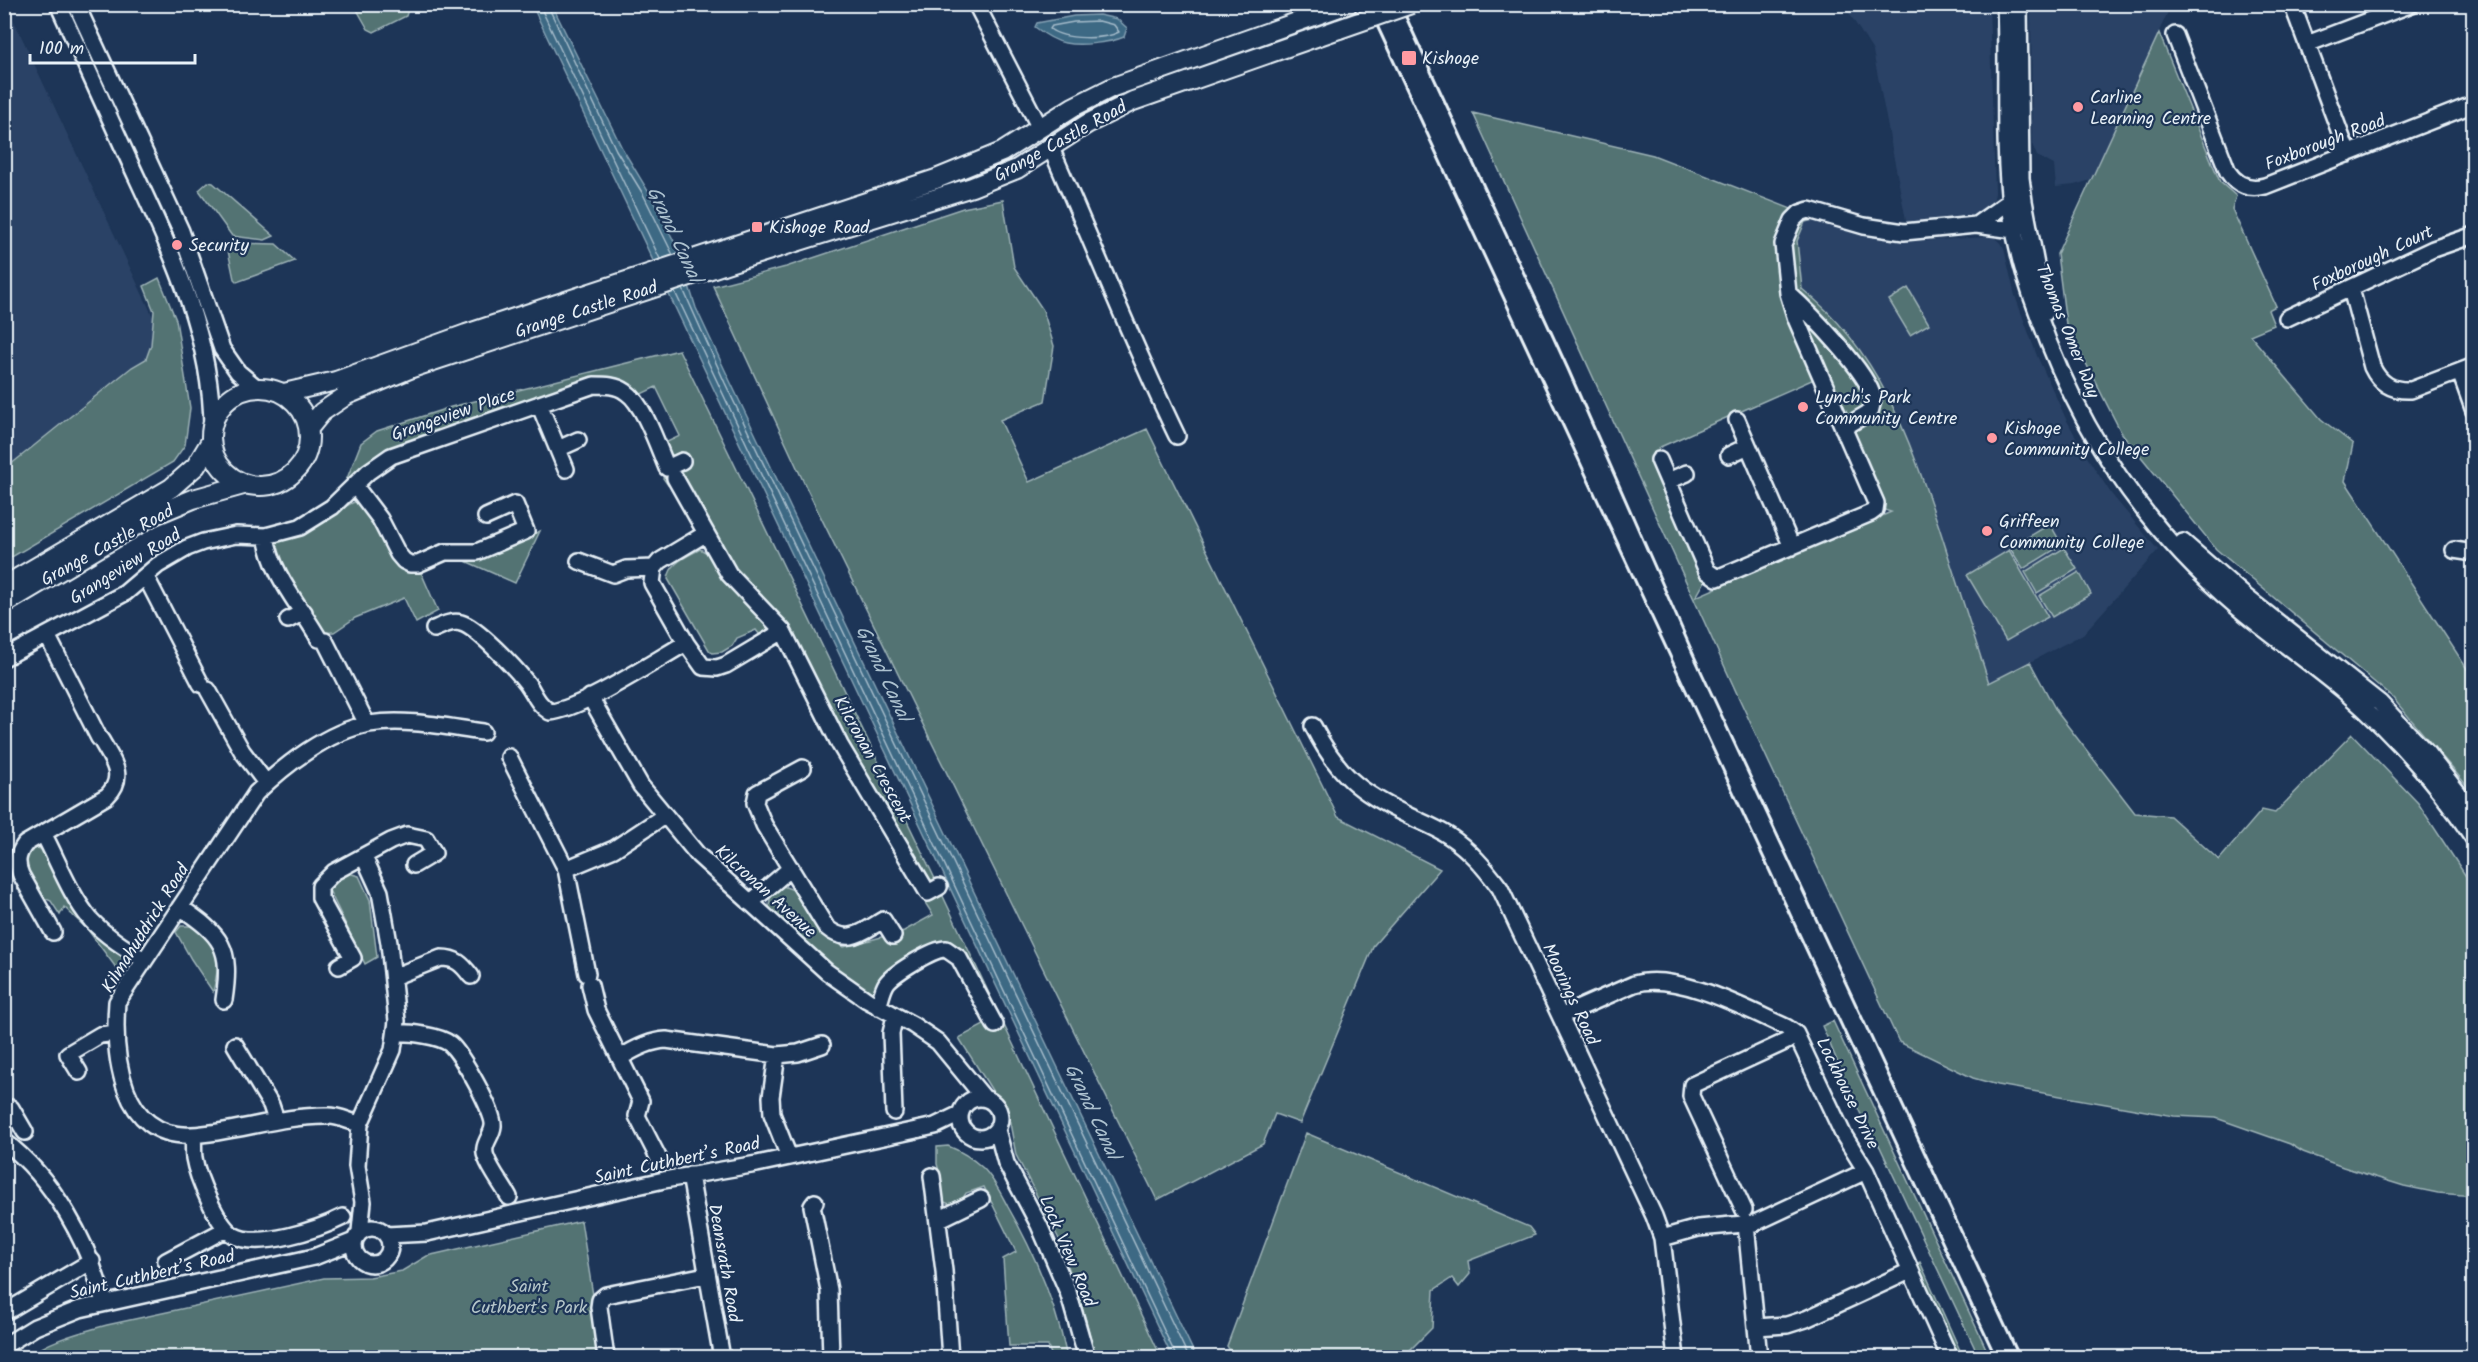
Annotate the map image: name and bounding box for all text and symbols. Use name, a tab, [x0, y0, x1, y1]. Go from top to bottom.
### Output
scale bar	[30, 27, 195, 65]
text: 100 m	[39, 35, 84, 64]
place label: Kishoge	[1422, 45, 1479, 74]
marker: Kishoge	[1400, 49, 1418, 67]
place label: Carline Learning Centre	[2090, 84, 2211, 134]
street label: Grange Castle Road	[989, 93, 1134, 191]
marker: Carline Learning Centre	[2071, 100, 2085, 114]
street label: Foxborough Road	[2261, 107, 2391, 180]
water label: Grand Canal	[637, 181, 711, 292]
place label: Kishoge Road	[769, 214, 870, 243]
street label: Foxborough Court	[2307, 218, 2439, 300]
marker: Kishoge Road	[750, 220, 764, 234]
place label: Security	[189, 232, 250, 261]
marker: Security	[170, 238, 184, 252]
street label: Thomas Omer Way	[2026, 260, 2107, 404]
street label: Grange Castle Road	[511, 273, 663, 347]
street label: Grangeview Place	[387, 381, 520, 450]
place label: Lynch's Park Community Centre	[1815, 384, 1957, 434]
marker: Lynch's Park Community Centre	[1796, 400, 1810, 414]
place label: Kishoge Community College	[2004, 415, 2149, 465]
marker: Kishoge Community College	[1985, 431, 1999, 445]
street label: Grange Castle Road	[36, 497, 181, 595]
place label: Griffeen Community College	[1999, 508, 2144, 558]
street label: Grangeview Road	[64, 521, 188, 613]
marker: Griffeen Community College	[1980, 524, 1994, 538]
water label: Grand Canal	[846, 620, 920, 731]
street label: Kilcronan Crescent	[825, 691, 919, 830]
street label: Kilcronan Avenue	[707, 838, 823, 946]
street label: Kilmahuddrick Road	[95, 857, 198, 999]
street label: Moorings Road	[1533, 939, 1606, 1051]
street label: Lockhouse Drive	[1807, 1033, 1886, 1155]
water label: Grand Canal	[1055, 1058, 1129, 1169]
street label: Saint Cuthbert’s Road	[592, 1130, 764, 1193]
street label: Lock View Road	[1030, 1191, 1104, 1313]
street label: Deansrath Road	[699, 1202, 748, 1326]
street label: Saint Cuthbert’s Road	[67, 1242, 239, 1309]
park label: Saint Cuthbert's Park	[471, 1273, 588, 1323]

